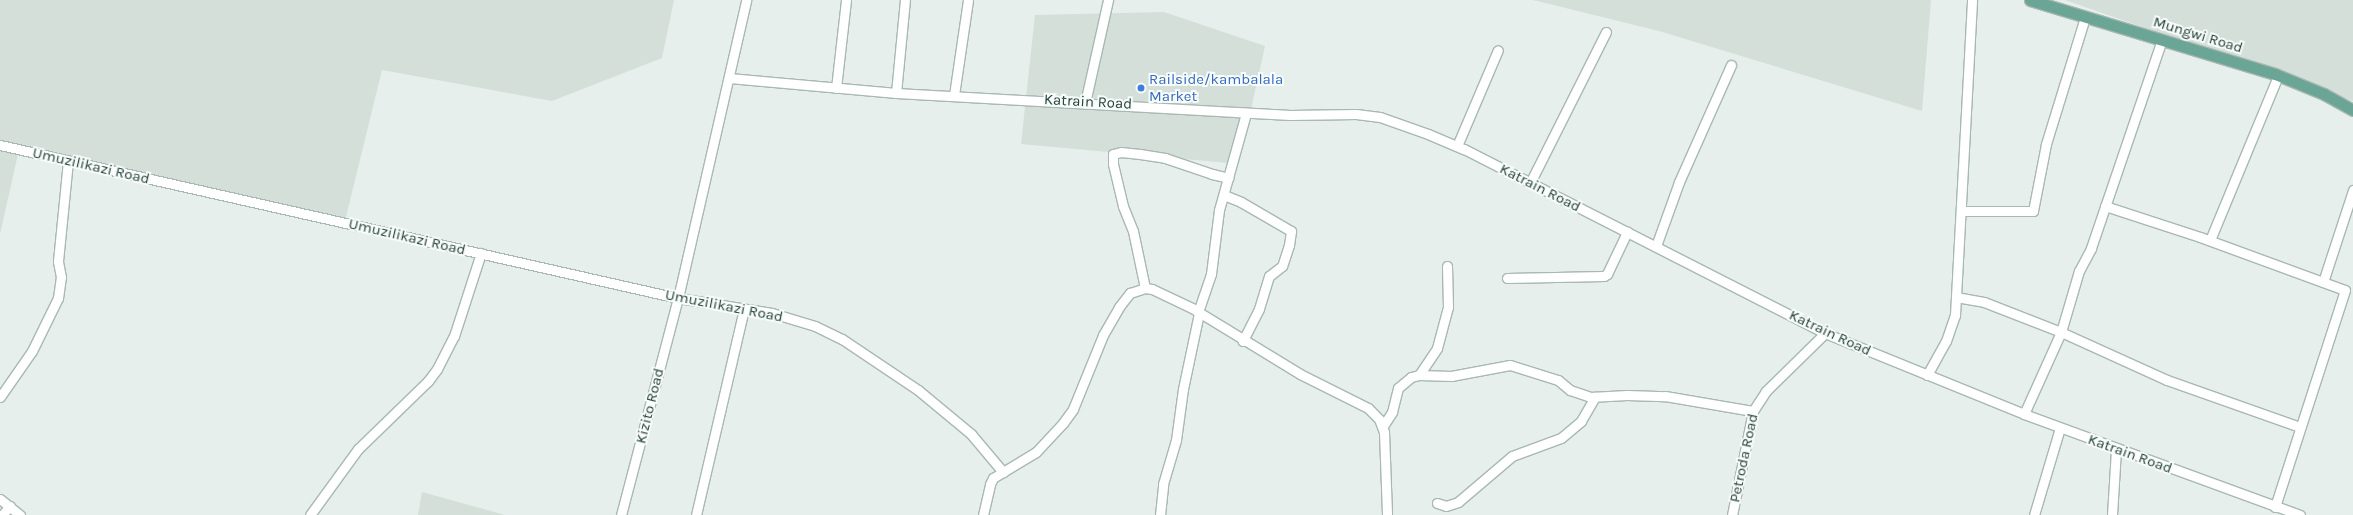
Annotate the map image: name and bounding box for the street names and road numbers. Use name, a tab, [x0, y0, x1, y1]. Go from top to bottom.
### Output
street label: Mungwi Road	[2151, 13, 2245, 57]
street label: Katrain Road	[1043, 91, 1133, 113]
street label: Umuzilikazi Road	[31, 144, 151, 188]
street label: Katrain Road	[1497, 160, 1583, 216]
street label: Umuzilikazi Road	[347, 215, 467, 259]
street label: Umuzilikazi Road	[664, 286, 784, 326]
street label: Katrain Road	[1786, 306, 1874, 360]
street label: Kizito Road	[632, 366, 668, 446]
street label: Petroda Road	[1726, 412, 1762, 504]
street label: Katrain Road	[2085, 430, 2175, 478]

